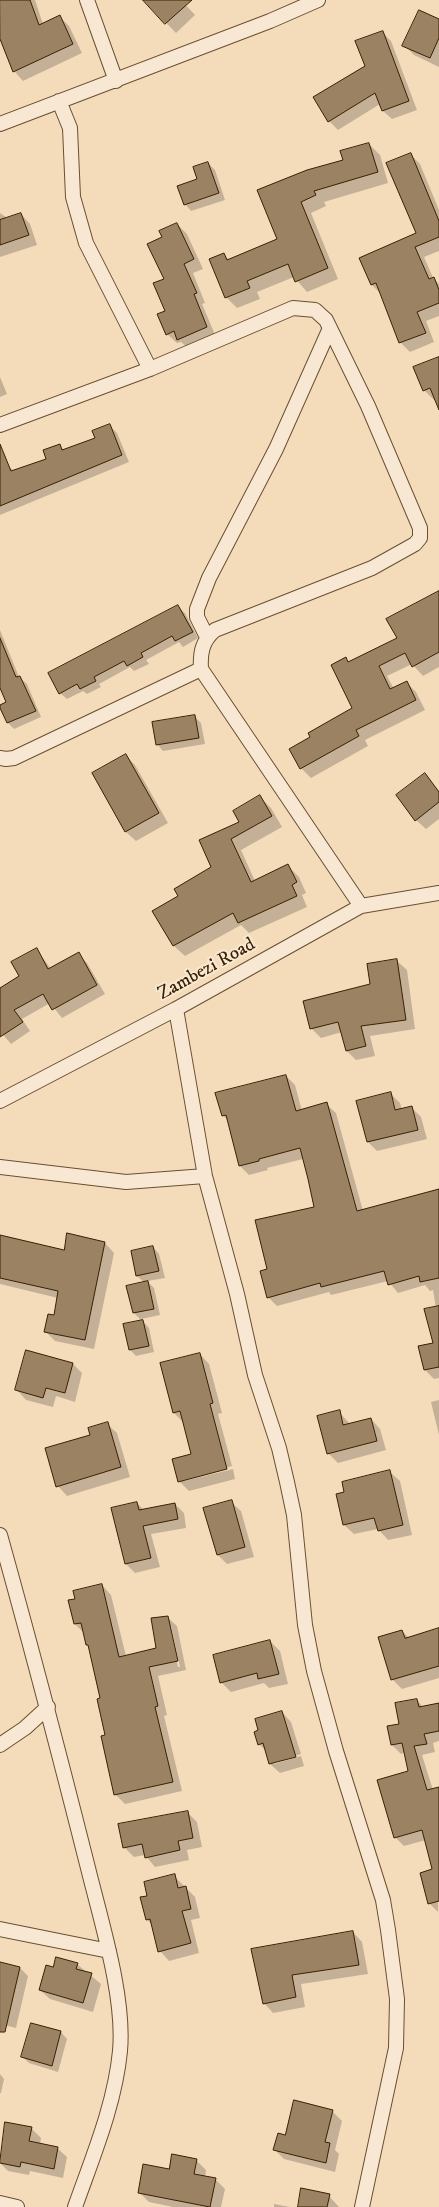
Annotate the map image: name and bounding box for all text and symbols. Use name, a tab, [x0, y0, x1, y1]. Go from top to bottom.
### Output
street label: Zambezi Road	[154, 934, 260, 1006]

